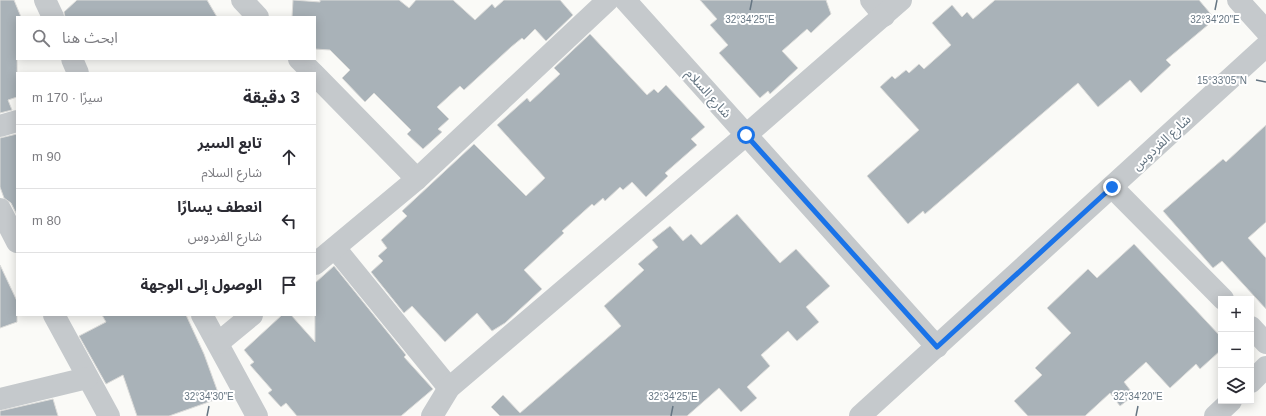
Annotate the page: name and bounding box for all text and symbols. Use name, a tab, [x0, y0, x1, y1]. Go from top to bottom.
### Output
text: 32°34'25"E	[725, 14, 775, 25]
text: 32°34'20"E	[1190, 14, 1240, 25]
search box	[16, 16, 316, 60]
icon: search	[30, 27, 52, 49]
text: ابحث هنا	[62, 29, 118, 46]
street label: شارع السلام	[681, 66, 734, 123]
text: 15°33'05"N	[1197, 75, 1247, 86]
text: 3 دقيقة	[243, 88, 300, 107]
text: سيرًا · 170 m	[32, 90, 103, 105]
street label: شارع الفردوس	[1129, 112, 1196, 175]
route start	[737, 126, 755, 144]
text: تابع السير	[198, 134, 262, 151]
icon: ahead	[278, 146, 300, 168]
text: 90 m	[32, 149, 61, 164]
text: شارع السلام	[201, 165, 262, 180]
route end	[1103, 178, 1121, 196]
text: انعطف يسارًا	[177, 198, 262, 215]
icon: left	[278, 210, 300, 232]
text: 80 m	[32, 213, 61, 228]
text: شارع الفردوس	[188, 229, 262, 244]
icon: arrive	[278, 274, 300, 296]
text: الوصول إلى الوجهة	[140, 276, 262, 293]
map controls	[1218, 296, 1254, 404]
button: +	[1218, 296, 1254, 332]
button: −	[1218, 332, 1254, 368]
button: layers	[1218, 368, 1254, 404]
text: 32°34'30"E	[184, 391, 234, 402]
text: 32°34'25"E	[648, 391, 698, 402]
text: 32°34'20"E	[1113, 391, 1163, 402]

